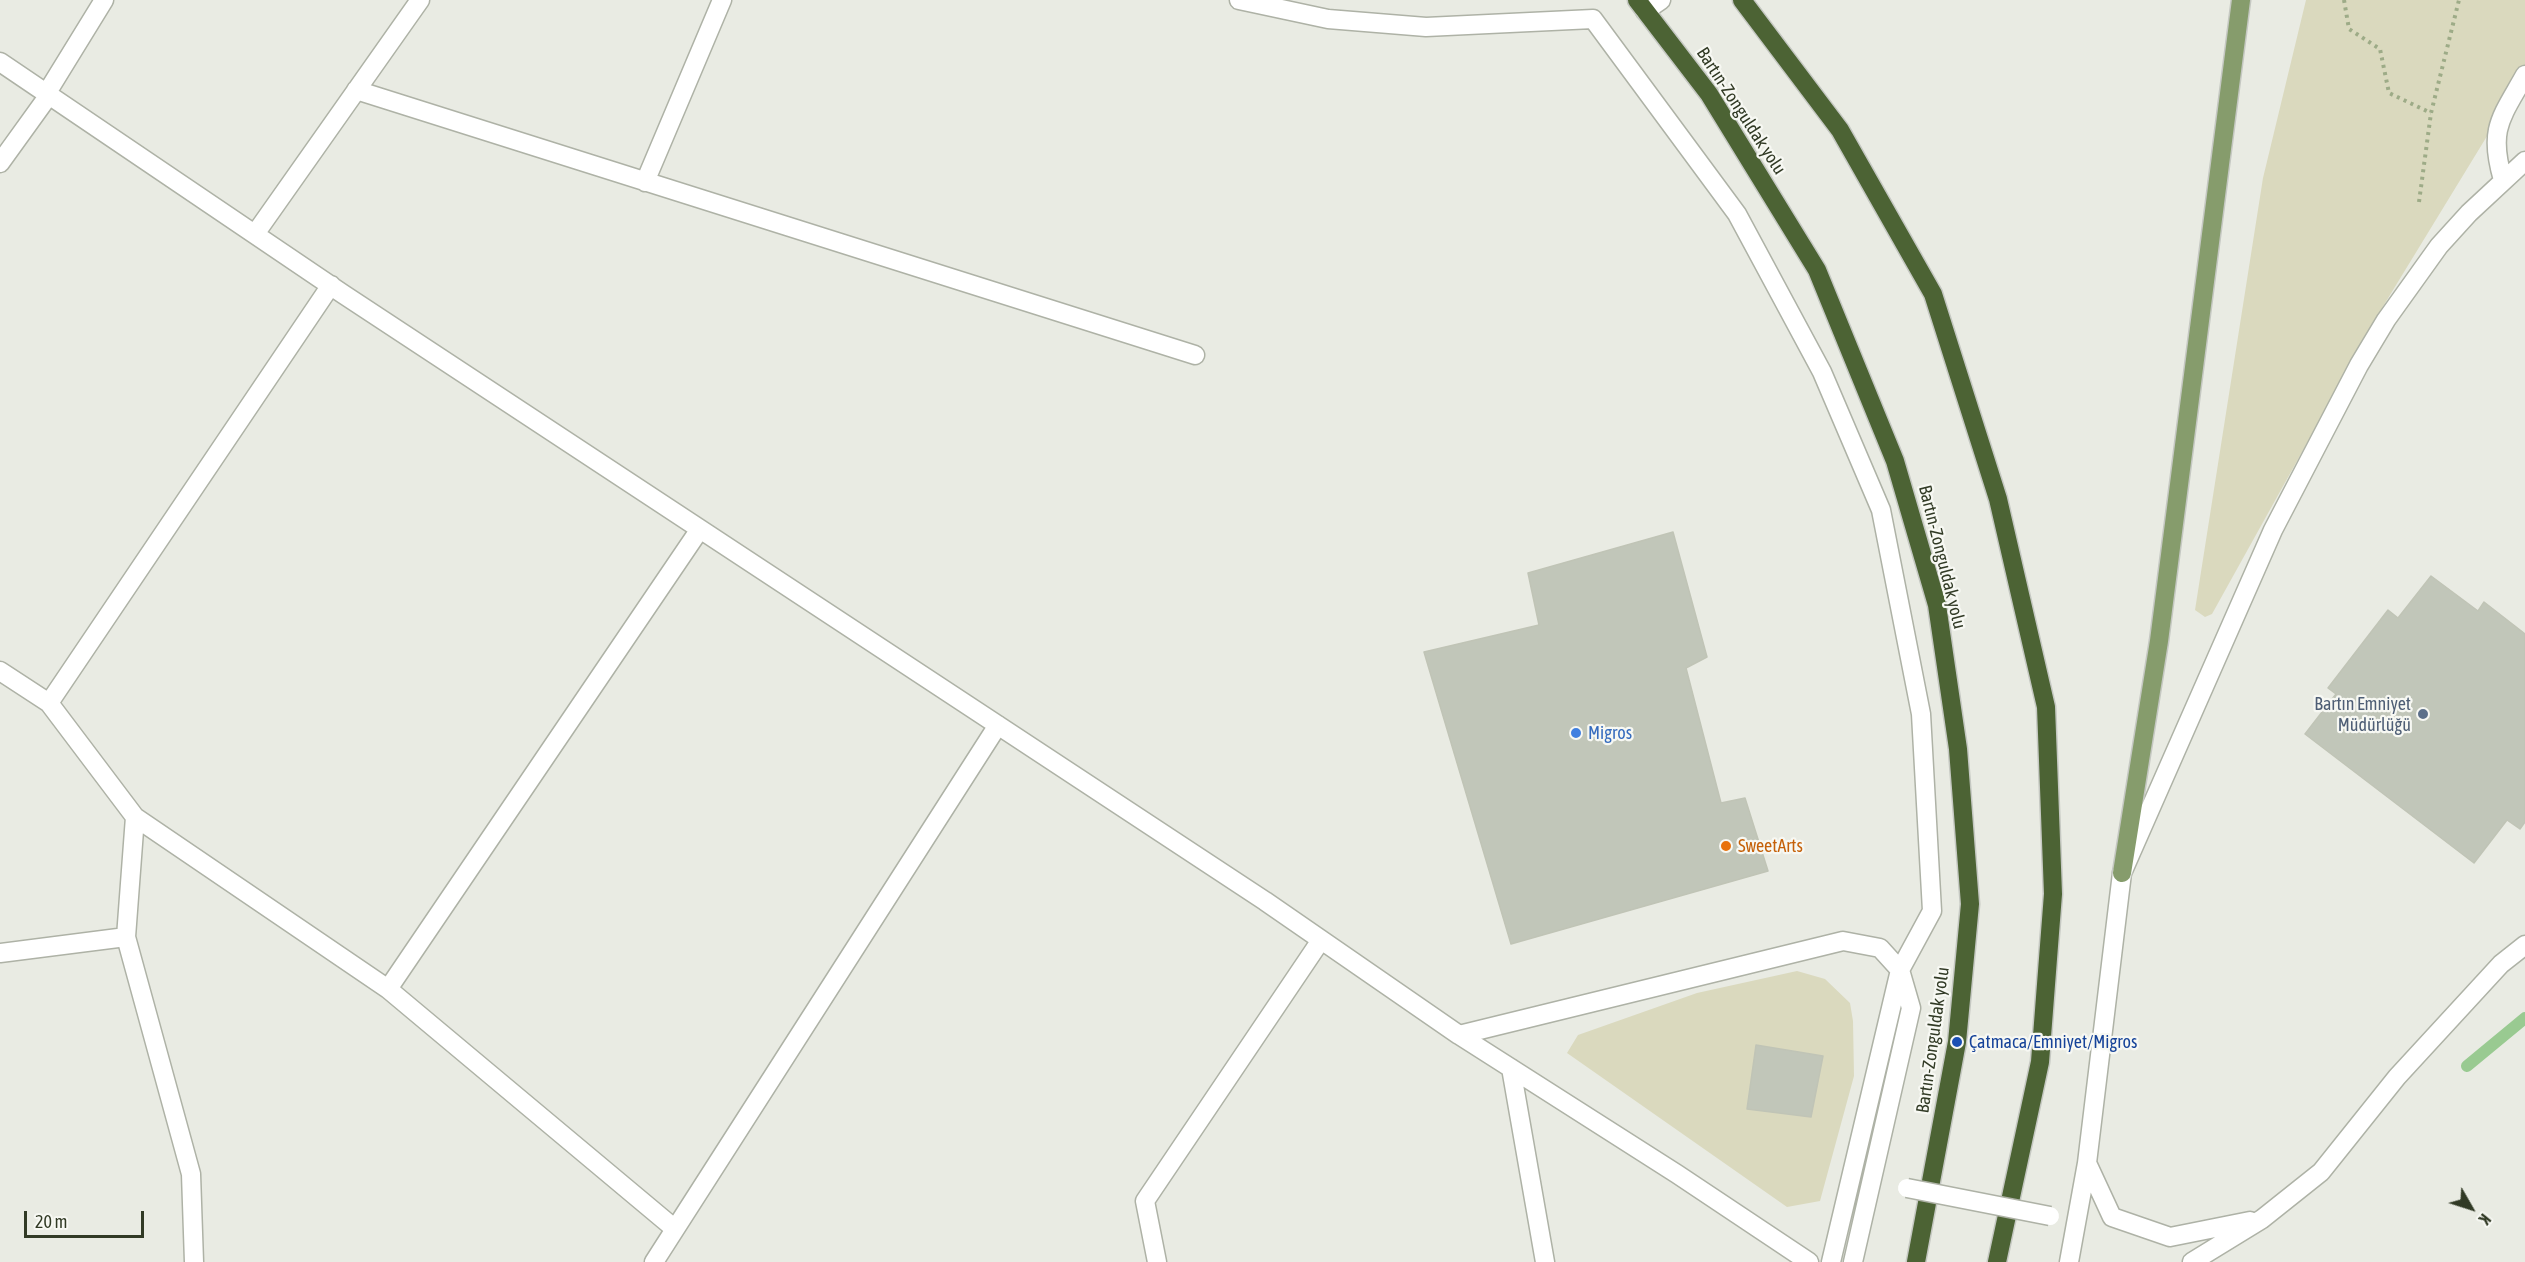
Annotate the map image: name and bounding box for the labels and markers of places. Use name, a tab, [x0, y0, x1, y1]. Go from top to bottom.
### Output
place label: Bartın Emniyet Müdürlüğü	[2314, 693, 2411, 736]
marker: Bartın Emniyet Müdürlüğü	[2416, 707, 2430, 721]
place label: Migros	[1588, 722, 1632, 744]
marker: Migros	[1569, 726, 1583, 740]
place label: SweetArts	[1738, 835, 1803, 857]
marker: SweetArts	[1719, 839, 1733, 853]
place label: Çatmaca/Emniyet/Migros	[1969, 1031, 2137, 1053]
marker: Çatmaca/Emniyet/Migros	[1950, 1035, 1964, 1049]

